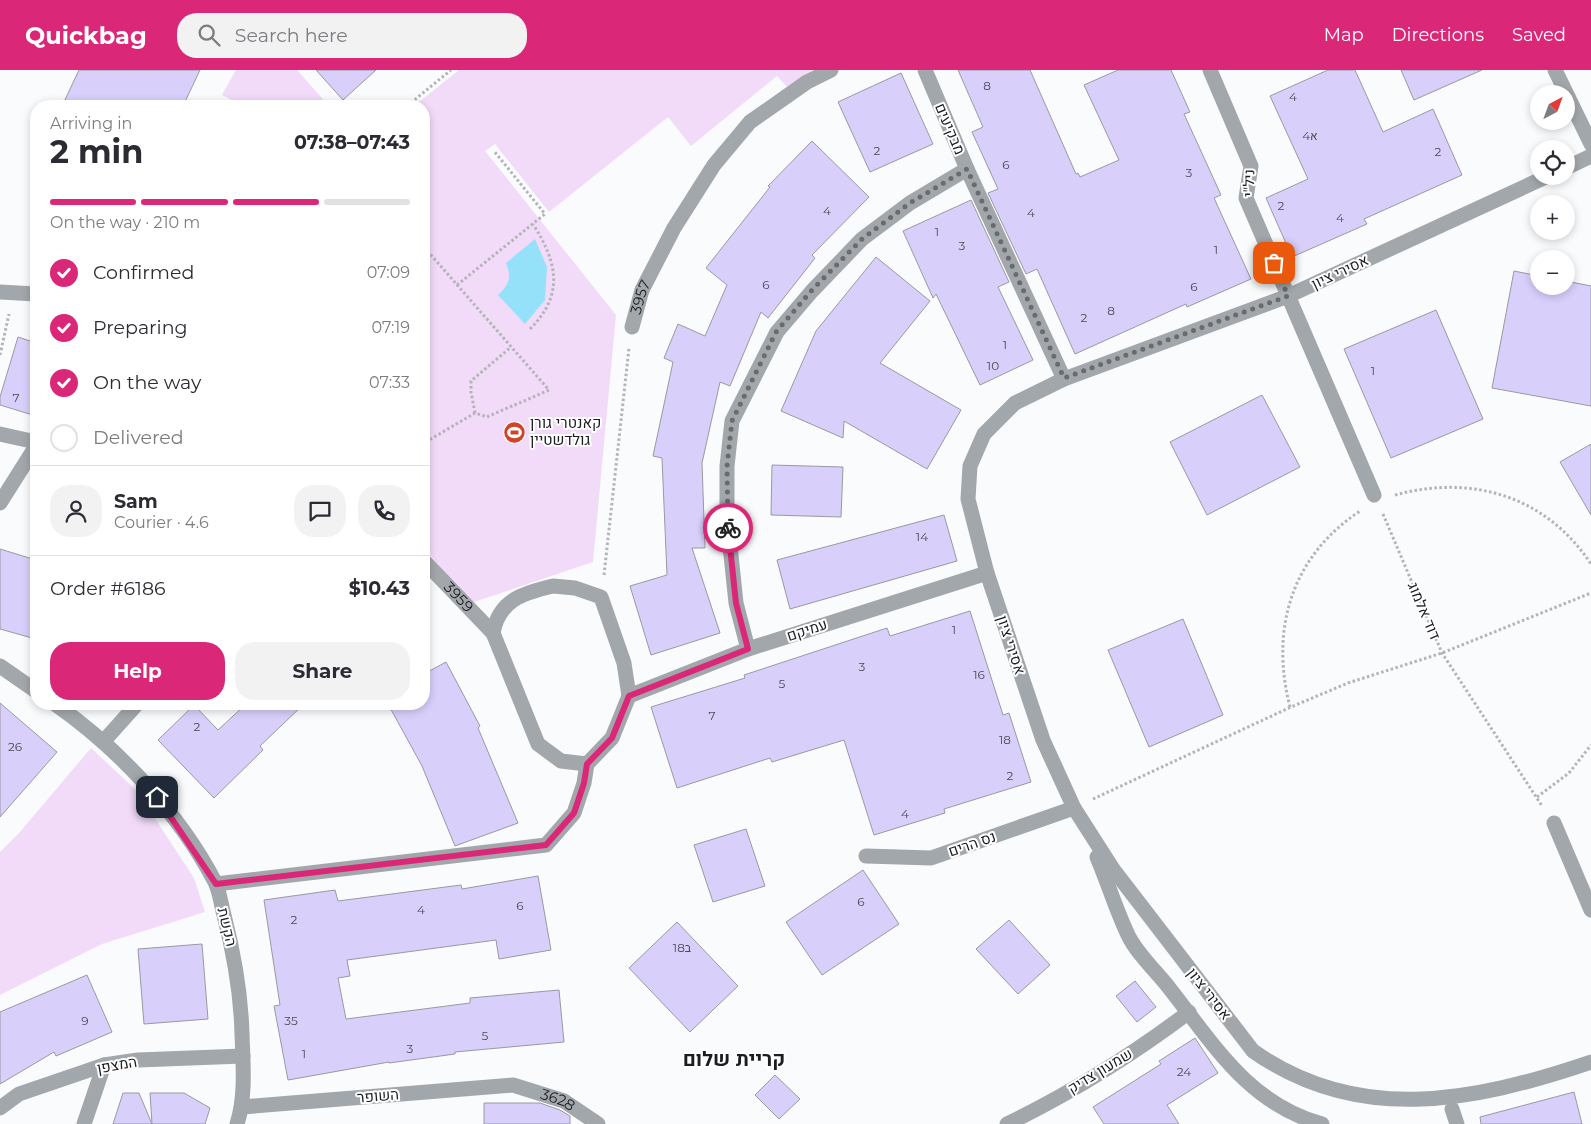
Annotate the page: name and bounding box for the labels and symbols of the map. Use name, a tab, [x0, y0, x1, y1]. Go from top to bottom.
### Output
house number: 8	[983, 78, 991, 93]
north arrow	[1530, 85, 1575, 130]
house number: 4	[1289, 89, 1297, 104]
street label: מבקיעים	[931, 100, 970, 157]
house number: 4א	[1302, 128, 1318, 143]
house number: 2	[874, 143, 881, 158]
house number: 2	[1435, 144, 1442, 159]
house number: 6	[1002, 157, 1010, 172]
house number: 3	[1186, 165, 1193, 180]
street label: ניל"י	[1239, 169, 1258, 197]
house number: 2	[1278, 198, 1285, 213]
house number: 4	[823, 203, 831, 218]
house number: 4	[1027, 205, 1035, 220]
house number: 4	[1336, 210, 1344, 225]
house number: 1	[935, 224, 939, 239]
house number: 3	[959, 238, 966, 253]
house number: 1	[1214, 242, 1218, 257]
pin	[1253, 242, 1295, 284]
street label: אסירי ציון	[1308, 250, 1371, 293]
street label: 3957	[626, 276, 655, 316]
house number: 6	[762, 277, 770, 292]
house number: 6	[1190, 279, 1198, 294]
house number: 8	[1107, 303, 1115, 318]
house number: 2	[1081, 310, 1088, 325]
house number: 1	[1003, 337, 1007, 352]
house number: 10	[987, 358, 999, 373]
house number: 1	[1371, 363, 1375, 378]
house number: 7	[12, 390, 20, 405]
place label: קאנטרי גורן גולדשטיין	[530, 413, 601, 449]
sports icon: קאנטרי גורן גולדשטיין	[502, 420, 526, 444]
courier	[703, 503, 753, 553]
house number: 14	[916, 529, 928, 544]
street label: 3959	[440, 577, 478, 616]
street label: דוד אלמוג	[1404, 579, 1445, 643]
street label: אסירי ציון	[993, 613, 1030, 677]
street label: עמיקם	[784, 614, 830, 645]
house number: 1	[952, 622, 956, 637]
house number: 3	[859, 659, 866, 674]
house number: 16	[973, 667, 985, 682]
house number: 5	[779, 676, 786, 691]
house number: 7	[708, 708, 716, 723]
house number: 2	[194, 719, 201, 734]
house number: 18	[999, 732, 1011, 747]
house number: 26	[8, 739, 22, 754]
house number: 2	[1007, 768, 1014, 783]
pin	[136, 776, 178, 818]
house number: 4	[901, 806, 909, 821]
street label: נס הרים	[945, 827, 998, 861]
house number: 6	[857, 894, 865, 909]
house number: 6	[516, 898, 524, 913]
house number: 4	[417, 902, 425, 917]
street label: הקשת	[213, 905, 241, 948]
house number: 2	[291, 912, 298, 927]
house number: 18ב	[673, 940, 692, 955]
street label: אסירי ציון	[1183, 964, 1236, 1024]
house number: 9	[81, 1013, 89, 1028]
house number: 35	[284, 1013, 298, 1028]
house number: 5	[482, 1028, 489, 1043]
house number: 3	[407, 1041, 414, 1056]
street label: שמעון צדיק	[1064, 1044, 1136, 1097]
house number: 1	[302, 1046, 306, 1061]
district label: קריית שלום	[683, 1047, 785, 1071]
street label: המצפן	[95, 1052, 138, 1077]
house number: 24	[1177, 1064, 1191, 1079]
street label: השופר	[356, 1084, 400, 1107]
street label: 3628	[538, 1084, 579, 1115]

